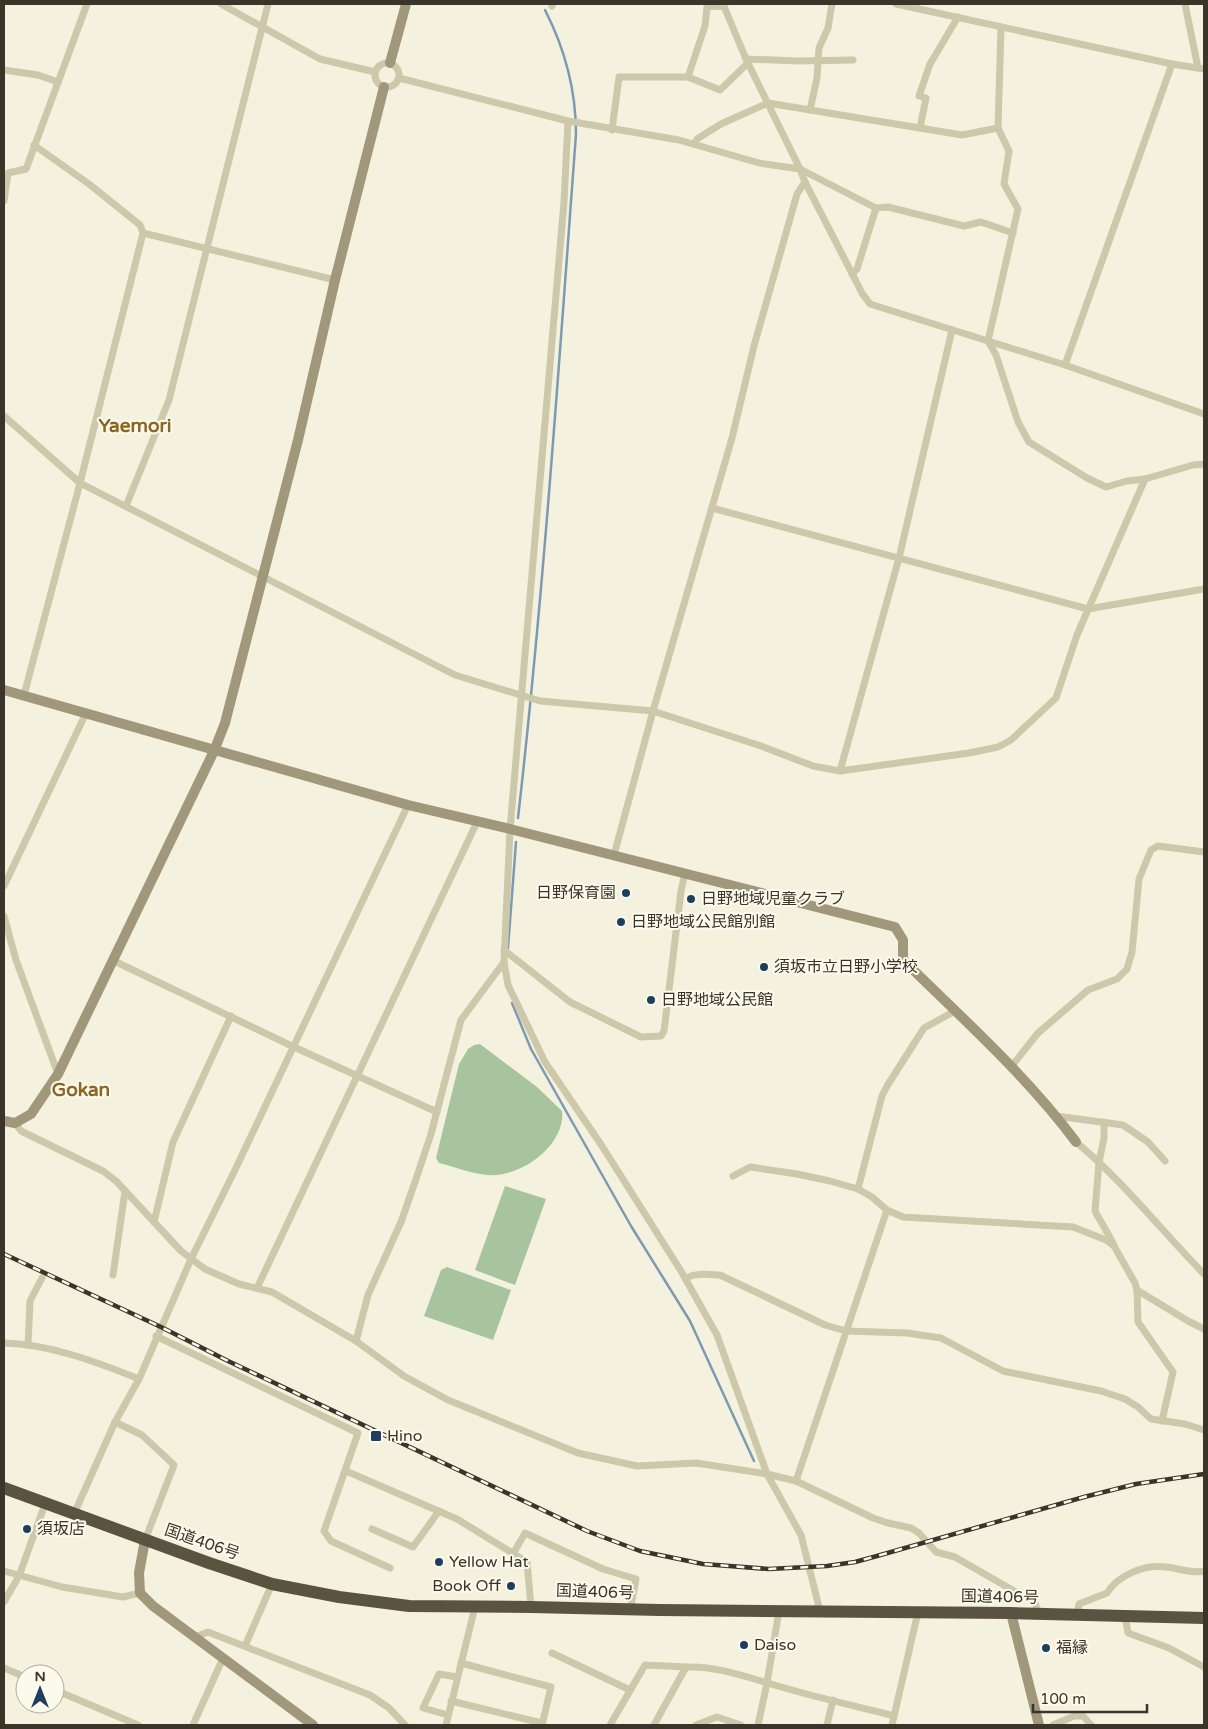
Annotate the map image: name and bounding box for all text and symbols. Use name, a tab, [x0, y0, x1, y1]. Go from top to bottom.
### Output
district label: Yaemori	[98, 415, 172, 437]
place label: 日野保育園	[536, 883, 616, 903]
marker: 日野保育園	[620, 887, 632, 899]
place label: 日野地域児童クラブ	[701, 889, 845, 909]
marker: 日野地域児童クラブ	[685, 893, 697, 905]
place label: 日野地域公民館別館	[631, 912, 775, 932]
marker: 日野地域公民館別館	[615, 916, 627, 928]
place label: 須坂市立日野小学校	[774, 957, 918, 977]
marker: 須坂市立日野小学校	[758, 961, 770, 973]
place label: 日野地域公民館	[661, 990, 773, 1010]
marker: 日野地域公民館	[645, 994, 657, 1006]
district label: Gokan	[52, 1079, 110, 1101]
place label: Hino	[387, 1426, 422, 1446]
marker: Hino	[369, 1429, 383, 1443]
place label: 須坂店	[37, 1519, 85, 1539]
street label: 国道406号	[162, 1520, 242, 1564]
marker: 須坂店	[21, 1523, 33, 1535]
place label: Yellow Hat	[449, 1552, 529, 1572]
marker: Yellow Hat	[433, 1556, 445, 1568]
place label: Book Off	[432, 1576, 502, 1596]
marker: Book Off	[505, 1580, 517, 1592]
street label: 国道406号	[556, 1581, 634, 1603]
street label: 国道406号	[961, 1586, 1039, 1608]
place label: Daiso	[754, 1635, 796, 1655]
place label: 福縁	[1056, 1638, 1088, 1658]
marker: Daiso	[738, 1639, 750, 1651]
marker: 福縁	[1040, 1642, 1052, 1654]
north arrow	[15, 1664, 65, 1714]
text: N	[34, 1668, 46, 1685]
scale bar	[1033, 1682, 1147, 1714]
text: 100 m	[1040, 1690, 1086, 1708]

